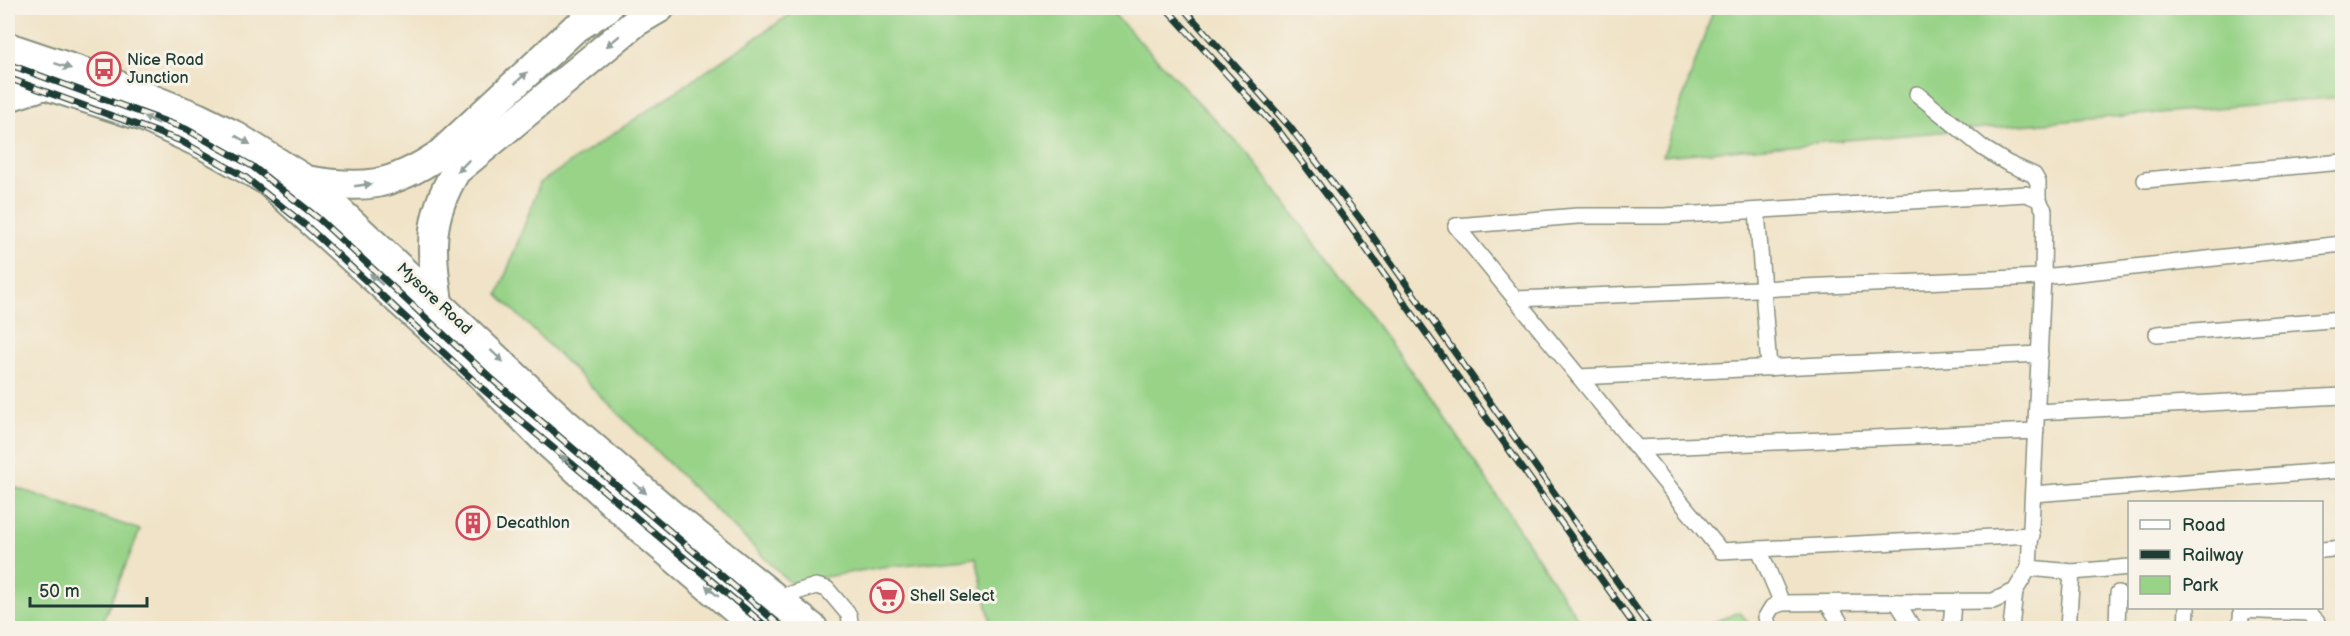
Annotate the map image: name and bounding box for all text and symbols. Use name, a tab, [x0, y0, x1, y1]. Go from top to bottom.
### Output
one-way arrow	[605, 34, 620, 47]
bus stop icon: Nice Road Junction	[86, 51, 122, 87]
place label: Nice Road Junction	[127, 51, 204, 88]
one-way arrow	[54, 62, 72, 71]
one-way arrow	[513, 71, 527, 85]
one-way arrow	[142, 115, 160, 125]
one-way arrow	[235, 135, 252, 145]
one-way arrow	[456, 158, 470, 172]
one-way arrow	[354, 180, 373, 189]
street label: Mysore Road	[392, 259, 476, 339]
one-way arrow	[369, 273, 384, 286]
one-way arrow	[489, 349, 504, 363]
one-way arrow	[560, 454, 574, 468]
one-way arrow	[632, 481, 647, 494]
legend	[2128, 501, 2323, 609]
building icon: Decathlon	[455, 505, 491, 541]
place label: Decathlon	[496, 514, 570, 533]
text: Road	[2182, 515, 2226, 536]
text: Railway	[2182, 545, 2244, 566]
scale bar	[30, 570, 147, 608]
text: Park	[2182, 575, 2218, 596]
supermarket icon: Shell Select	[869, 578, 905, 614]
text: 50 m	[39, 581, 80, 602]
one-way arrow	[704, 584, 720, 597]
place label: Shell Select	[910, 587, 995, 606]

